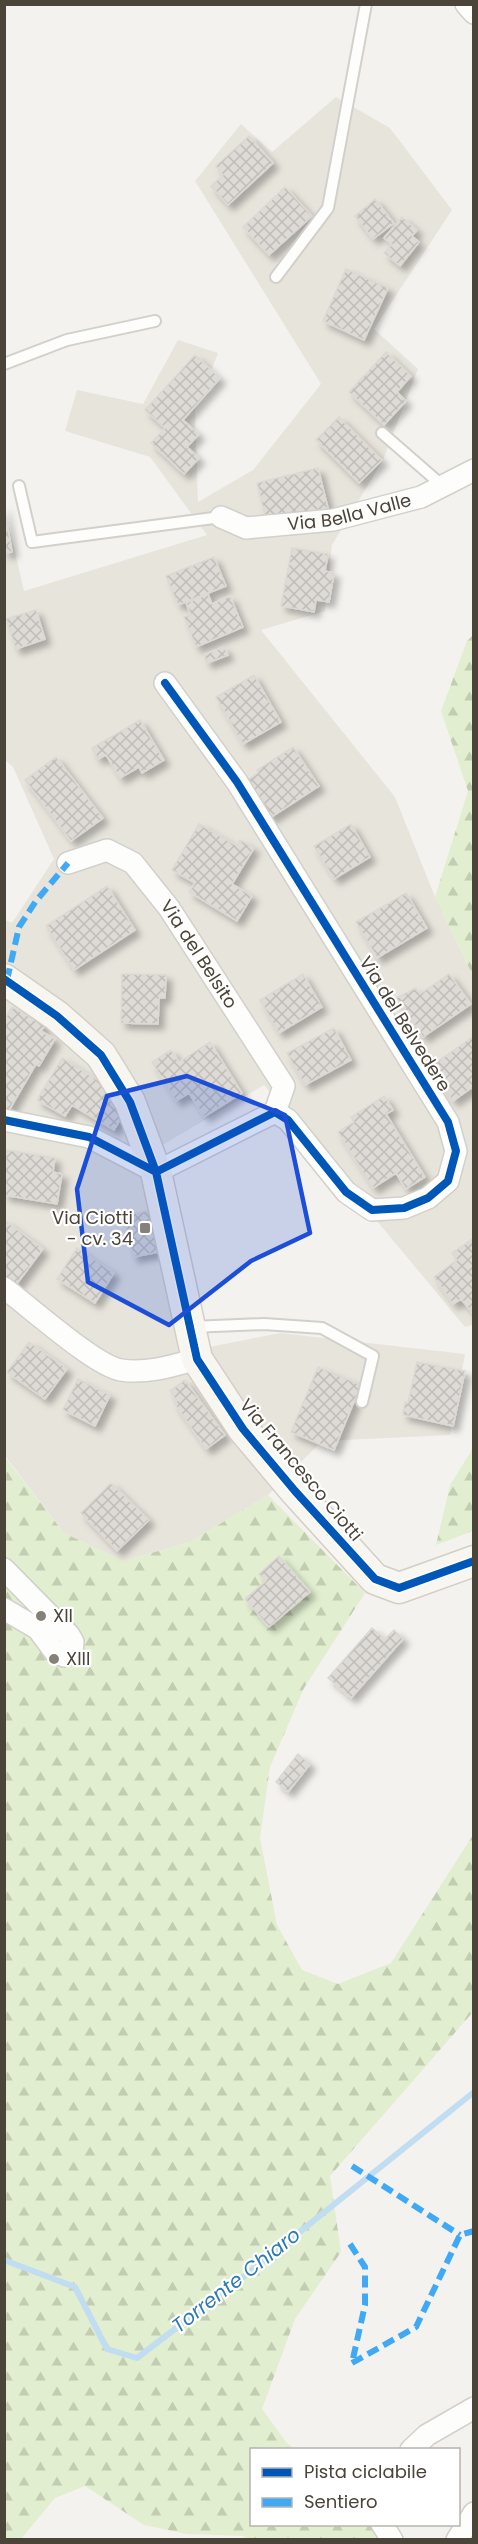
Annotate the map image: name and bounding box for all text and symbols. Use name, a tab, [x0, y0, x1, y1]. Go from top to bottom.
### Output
street label: Via Bella Valle	[286, 487, 414, 536]
street label: Via del Belsito	[155, 894, 244, 1013]
street label: Via del Belvedere	[354, 951, 457, 1096]
place label: Via Ciotti - cv. 34	[52, 1205, 133, 1251]
marker: Via Ciotti - cv. 34	[138, 1221, 152, 1235]
street label: Via Francesco Ciotti	[234, 1393, 369, 1546]
place label: XII	[53, 1603, 73, 1628]
marker: XII	[34, 1609, 48, 1623]
place label: XIII	[66, 1646, 90, 1671]
marker: XIII	[47, 1652, 61, 1666]
water label: Torrente Chiaro	[166, 2221, 306, 2339]
legend	[250, 2448, 460, 2526]
text: Pista ciclabile	[304, 2459, 427, 2484]
text: Sentiero	[304, 2489, 378, 2514]

